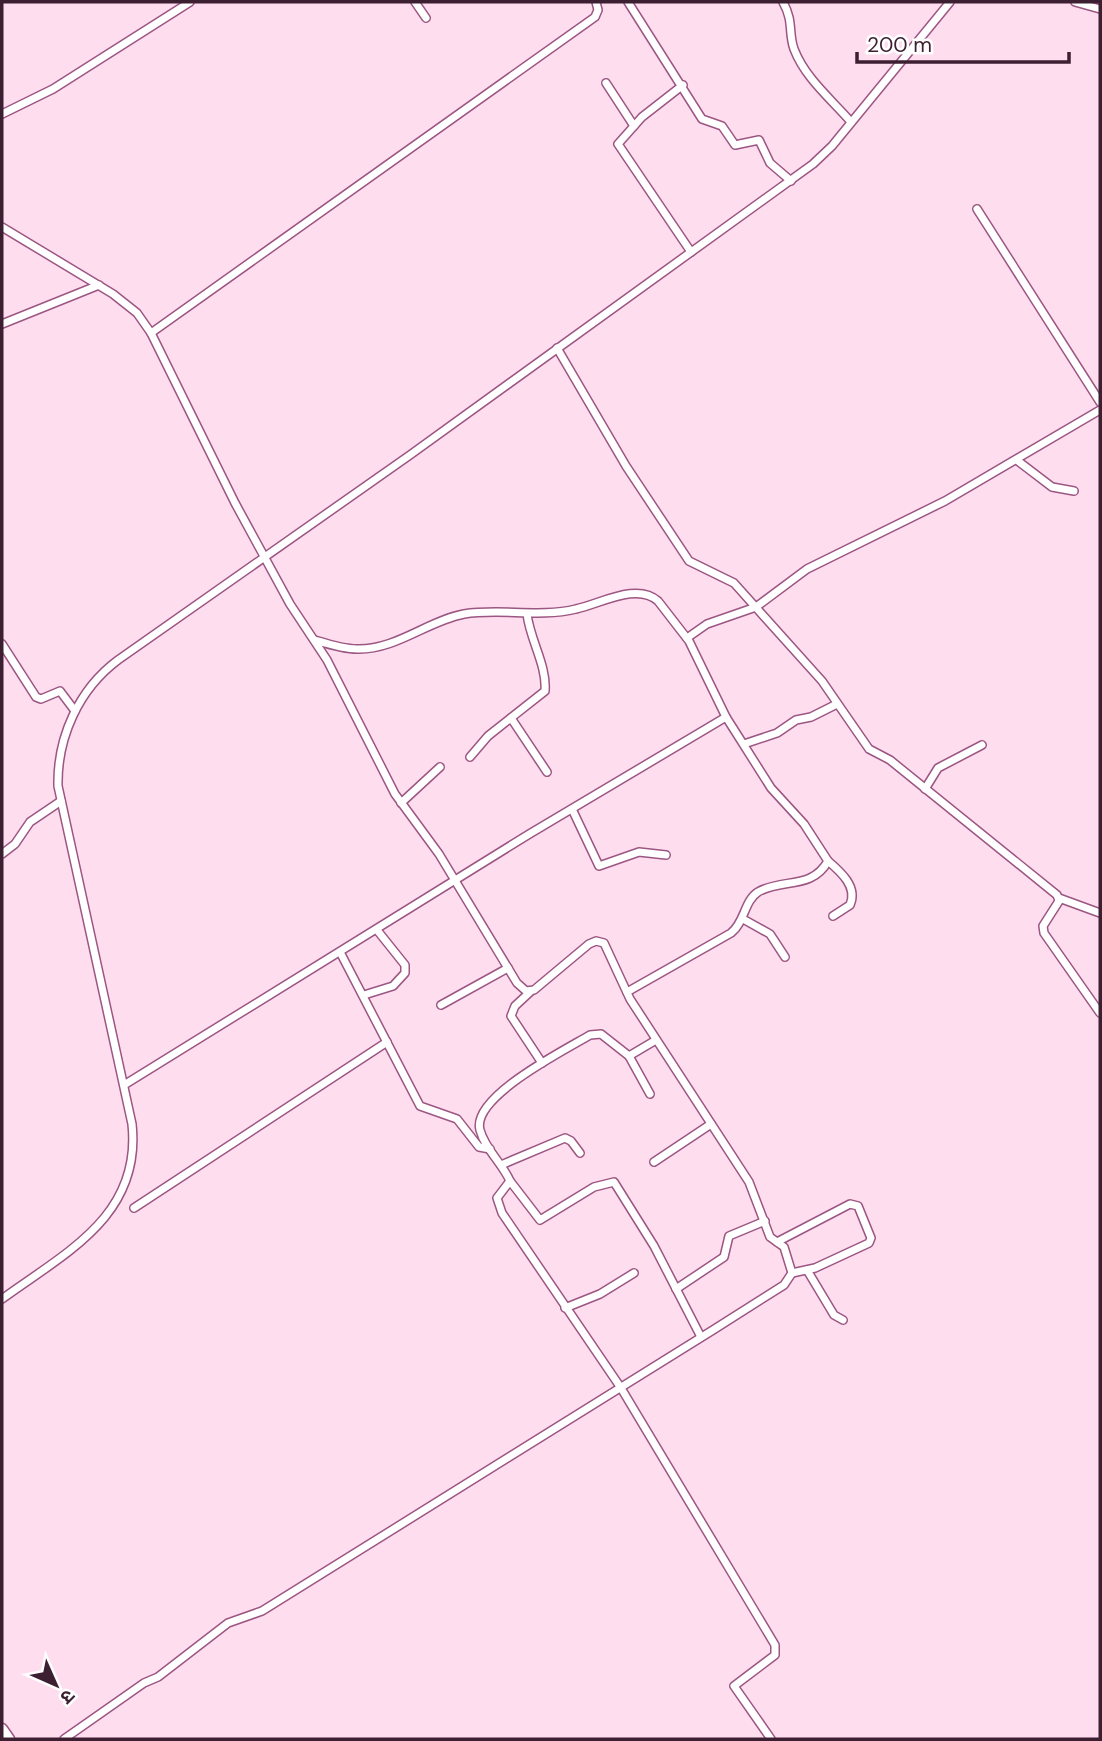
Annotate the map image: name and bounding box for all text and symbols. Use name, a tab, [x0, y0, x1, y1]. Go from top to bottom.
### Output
scale bar	[857, 21, 1069, 65]
text: 200 m	[867, 31, 932, 59]
north arrow	[21, 1650, 91, 1720]
text: उ	[54, 1684, 80, 1710]

